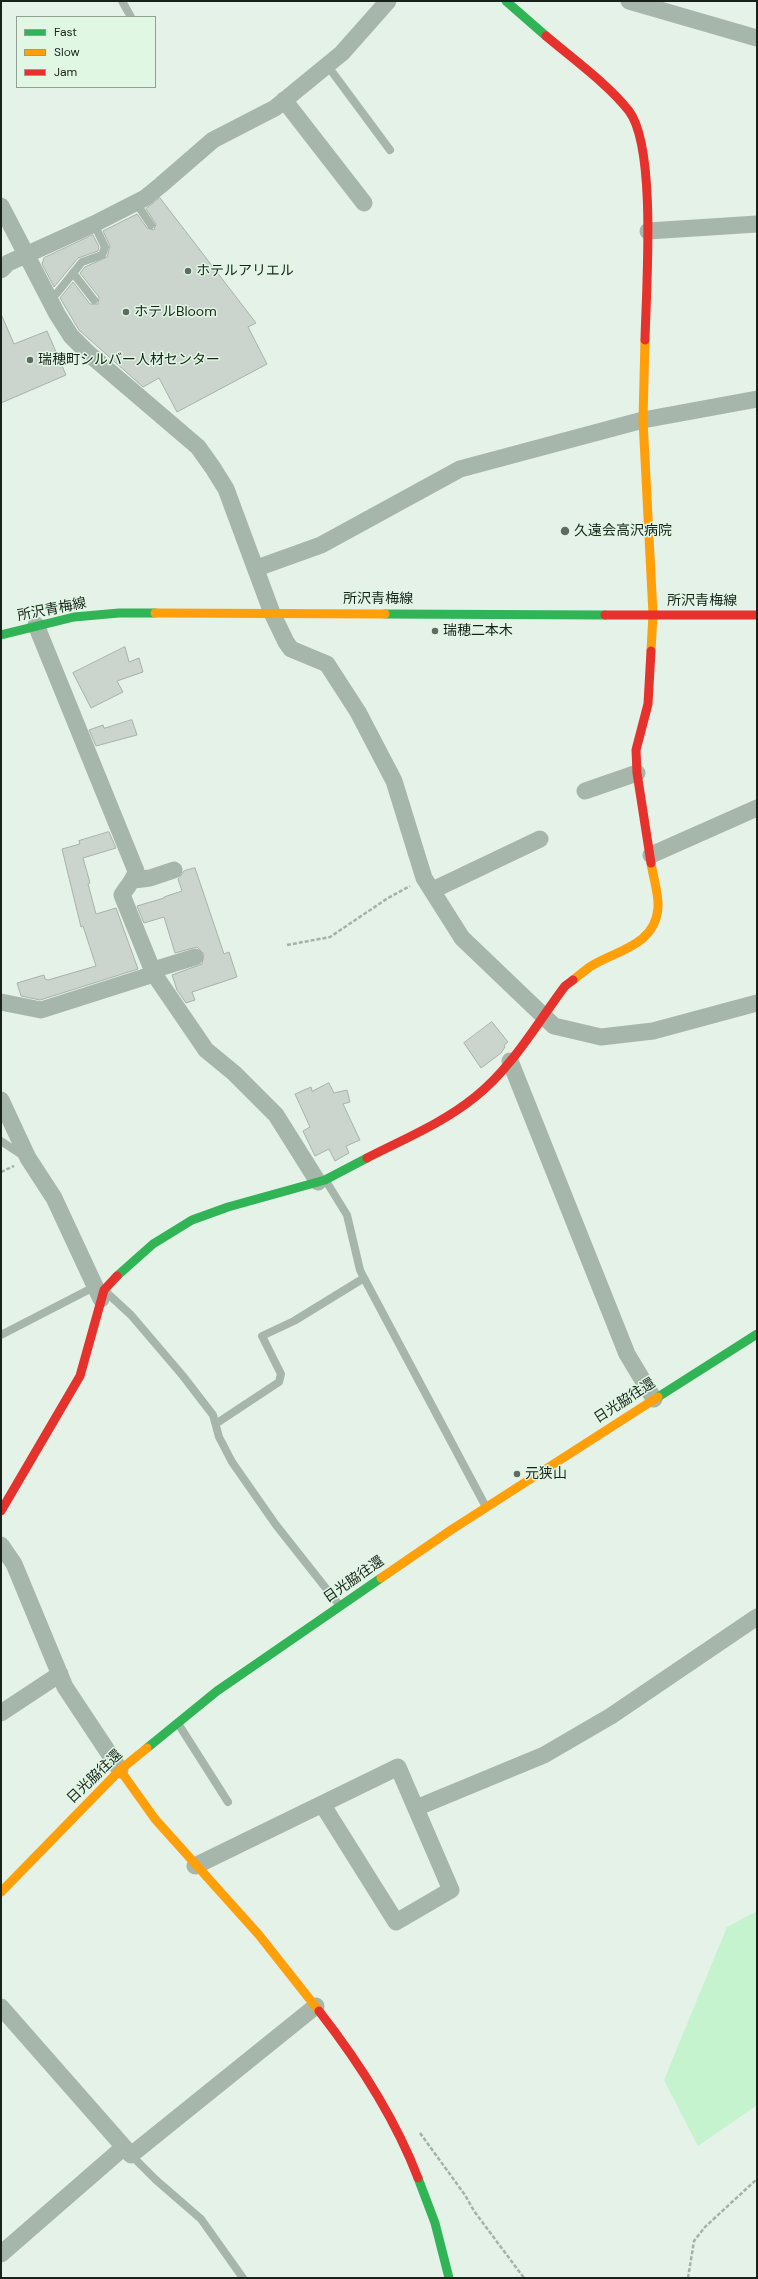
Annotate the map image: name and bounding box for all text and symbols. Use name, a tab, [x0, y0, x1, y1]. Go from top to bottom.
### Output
legend	[16, 16, 156, 88]
text: Fast	[54, 24, 77, 40]
text: Slow	[54, 44, 80, 60]
text: Jam	[54, 64, 77, 80]
place label: ホテルアリエル	[196, 263, 294, 279]
marker: ホテルアリエル	[183, 266, 193, 276]
place label: ホテルBloom	[134, 304, 217, 320]
marker: ホテルBloom	[121, 307, 131, 317]
place label: 瑞穂町シルバー人材センター	[38, 352, 220, 368]
marker: 瑞穂町シルバー人材センター	[25, 355, 35, 365]
place label: 久遠会高沢病院	[574, 523, 672, 539]
marker: 久遠会高沢病院	[559, 525, 571, 537]
street label: 所沢青梅線	[343, 591, 413, 607]
street label: 所沢青梅線	[667, 593, 737, 609]
street label: 所沢青梅線	[16, 595, 88, 625]
place label: 瑞穂二本木	[443, 623, 513, 639]
marker: 瑞穂二本木	[430, 626, 440, 636]
street label: 日光脇往還	[591, 1375, 659, 1427]
place label: 元狭山	[525, 1466, 567, 1482]
marker: 元狭山	[512, 1469, 522, 1479]
street label: 日光脇往還	[321, 1553, 387, 1607]
street label: 日光脇往還	[64, 1747, 126, 1807]

